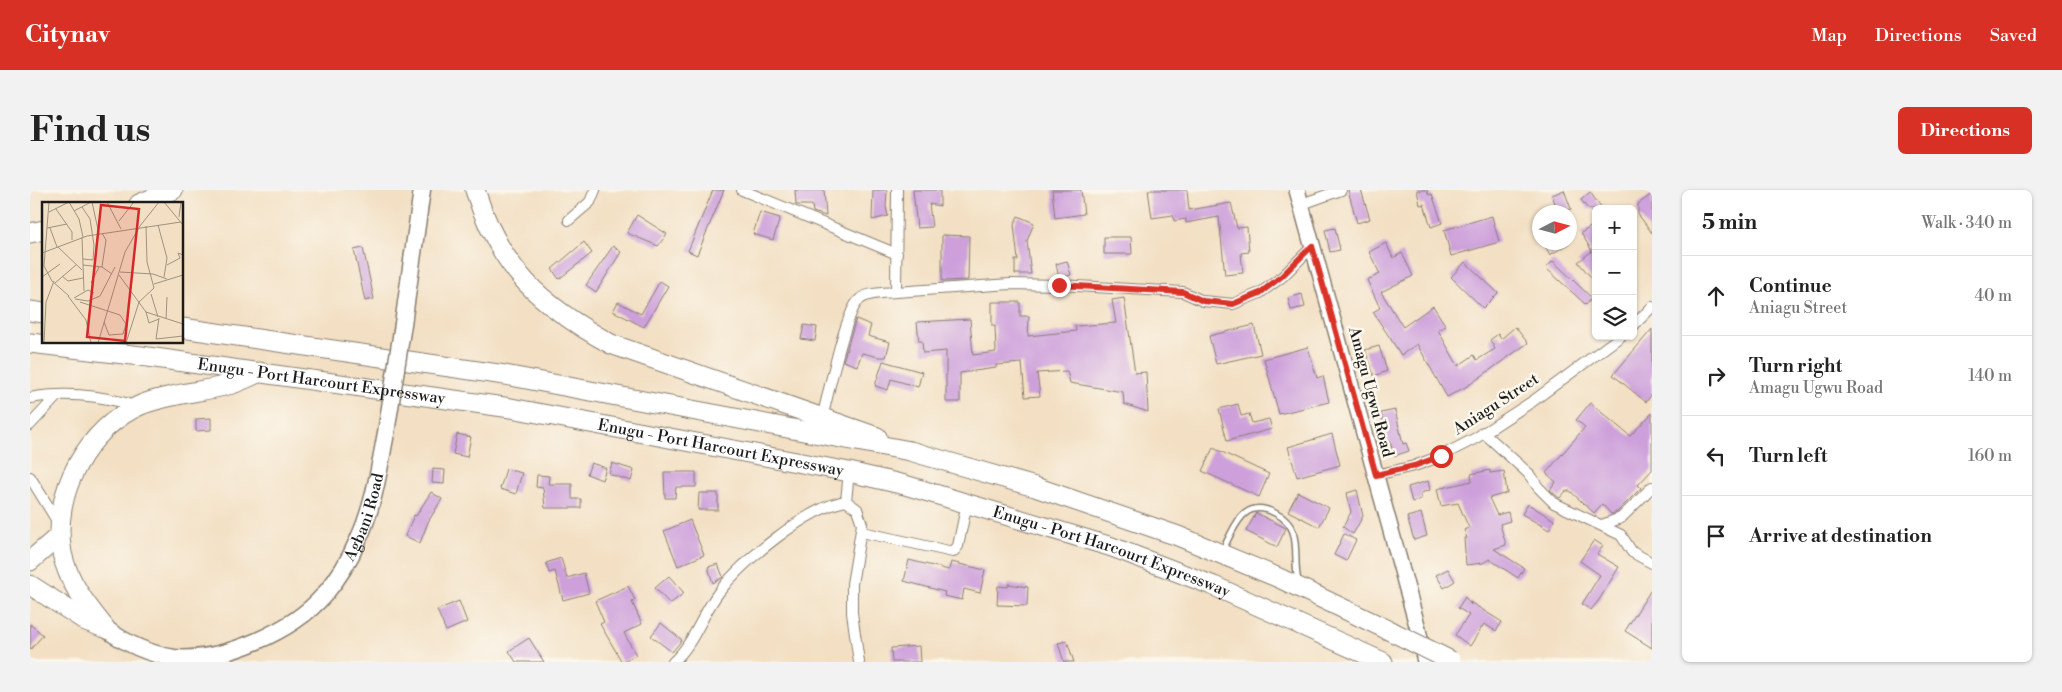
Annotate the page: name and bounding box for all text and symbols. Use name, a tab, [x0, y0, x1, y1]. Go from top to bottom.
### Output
text: Citynav	[25, 20, 110, 50]
text: Map	[1811, 24, 1847, 47]
text: Directions	[1875, 24, 1962, 47]
text: Saved	[1990, 24, 2037, 47]
button: Directions	[1898, 107, 2032, 154]
text: Find us	[30, 109, 150, 152]
inset map	[42, 202, 184, 344]
north arrow	[1532, 205, 1577, 250]
map controls	[1592, 205, 1637, 340]
button: +	[1592, 205, 1637, 250]
text: 5 min	[1702, 210, 1757, 236]
text: Walk · 340 m	[1922, 213, 2012, 233]
button: −	[1592, 250, 1637, 295]
route end	[1048, 274, 1071, 297]
text: Continue	[1749, 274, 1832, 298]
icon: ahead	[1702, 282, 1730, 310]
text: 40 m	[1975, 286, 2012, 306]
button: layers	[1592, 295, 1637, 340]
text: Aniagu Street	[1749, 298, 1847, 318]
street label: Amagu Ugwu Road	[1344, 324, 1398, 459]
street label: Enugu - Port Harcourt Expressway	[196, 354, 447, 409]
text: Turn right	[1749, 354, 1842, 378]
icon: right	[1702, 362, 1730, 390]
text: 140 m	[1968, 366, 2012, 386]
street label: Aniagu Street	[1449, 369, 1543, 440]
text: Amagu Ugwu Road	[1749, 378, 1883, 398]
street label: Enugu - Port Harcourt Expressway	[596, 415, 846, 481]
icon: left	[1702, 442, 1730, 470]
text: Turn left	[1749, 444, 1828, 468]
route start	[1430, 445, 1453, 468]
text: 160 m	[1968, 446, 2012, 466]
street label: Agbani Road	[339, 471, 388, 566]
street label: Enugu - Port Harcourt Expressway	[990, 502, 1234, 602]
icon: arrive	[1702, 522, 1730, 550]
text: Arrive at destination	[1749, 524, 1932, 548]

